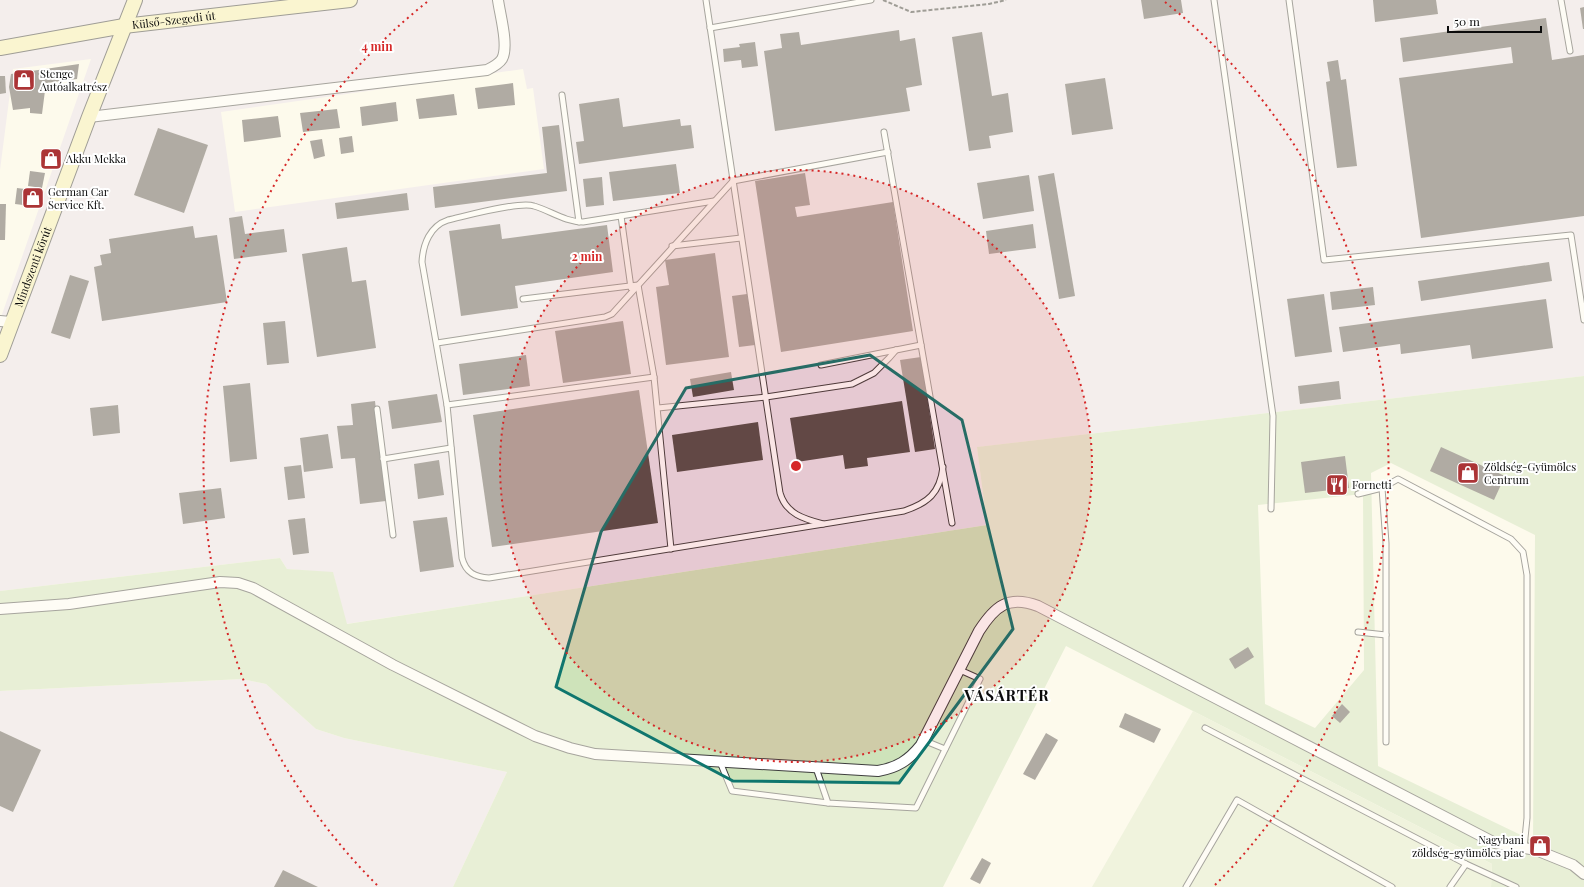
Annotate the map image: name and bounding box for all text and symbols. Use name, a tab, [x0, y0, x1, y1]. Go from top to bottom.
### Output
street label: Külső-Szegedi út	[131, 8, 216, 32]
scale bar	[1448, 8, 1541, 34]
text: 50 m	[1454, 13, 1480, 29]
text: 4 min	[361, 38, 393, 54]
place label: Stenge Autóalkatrész	[39, 66, 107, 94]
shop icon: Stenge Autóalkatrész	[11, 67, 37, 93]
shop icon: Akku Mekka	[38, 146, 64, 172]
place label: Akku Mekka	[65, 151, 126, 166]
place label: German Car Service Kft.	[48, 184, 109, 212]
shop icon: German Car Service Kft.	[20, 185, 46, 211]
street label: Mindszenti körút	[11, 224, 54, 309]
text: 2 min	[572, 248, 603, 264]
centre of rings	[789, 459, 803, 473]
place label: Zöldség-Gyümölcs Centrum	[1484, 459, 1576, 487]
shop icon: Zöldség-Gyümölcs Centrum	[1455, 460, 1481, 486]
restaurant icon: Fornetti	[1324, 472, 1350, 498]
place label: Fornetti	[1352, 477, 1392, 492]
district label: VÁSÁRTÉR	[963, 685, 1050, 705]
place label: Nagybani zöldség-gyümölcs piac	[1412, 832, 1524, 860]
shop icon: Nagybani zöldség-gyümölcs piac	[1527, 833, 1553, 859]

